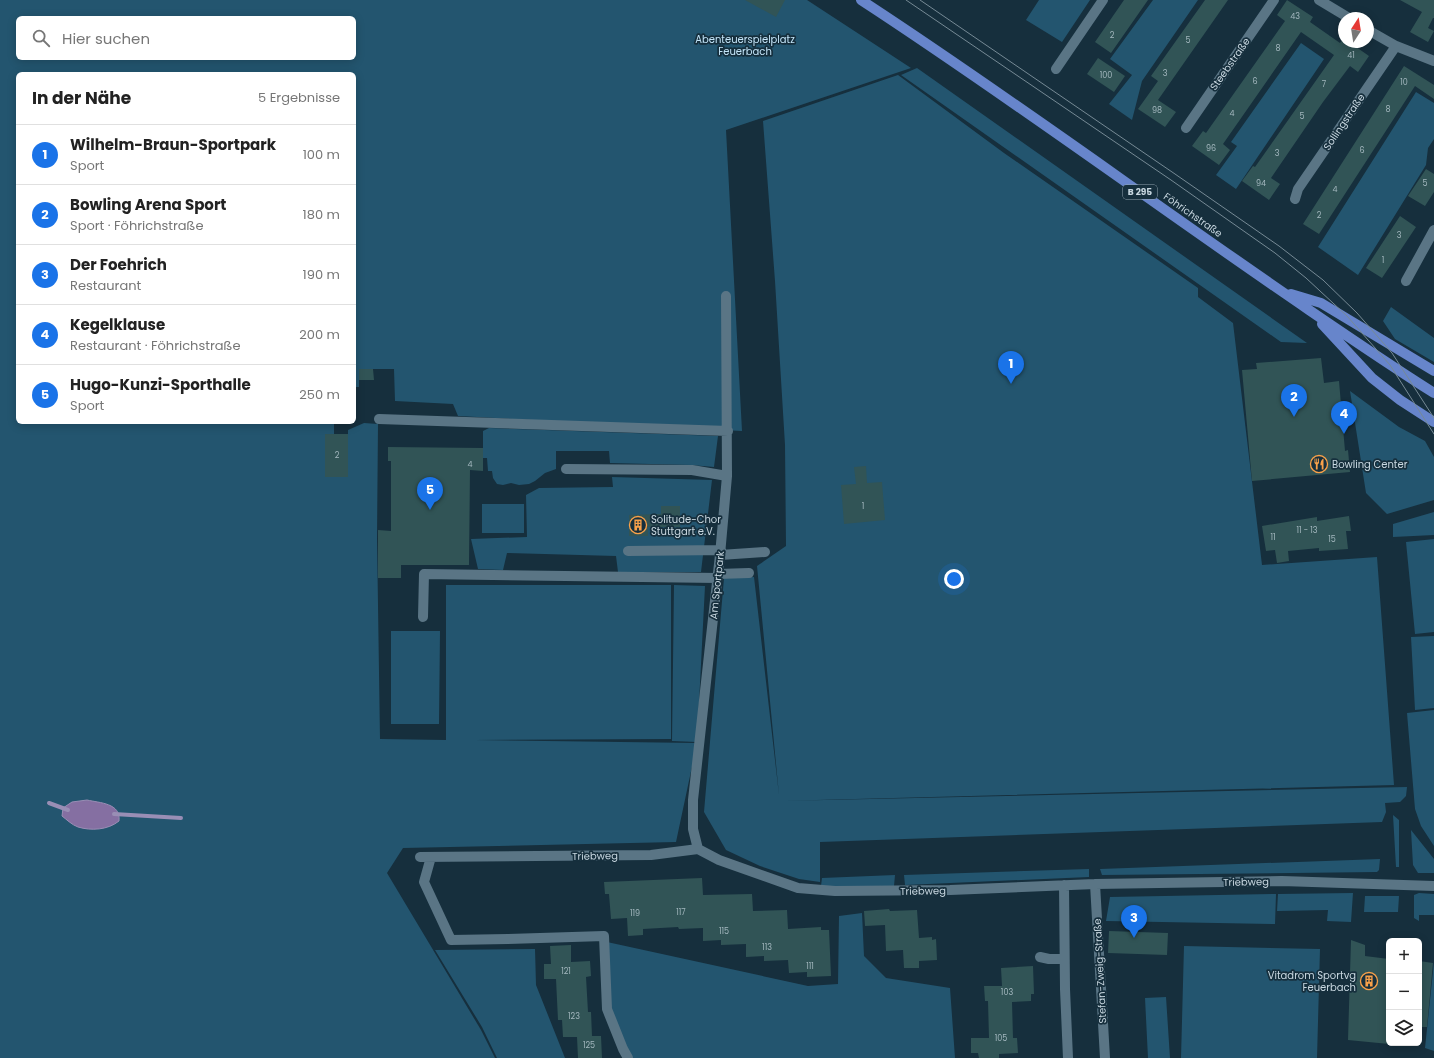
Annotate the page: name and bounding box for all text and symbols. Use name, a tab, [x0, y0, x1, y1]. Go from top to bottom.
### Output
house number: 43	[1290, 11, 1300, 22]
north arrow	[1338, 12, 1374, 48]
search box	[16, 16, 356, 60]
icon: search	[30, 27, 52, 49]
text: Hier suchen	[62, 28, 150, 49]
house number: 2	[1110, 30, 1115, 41]
park label: Abenteuerspielplatz Feuerbach	[695, 32, 795, 59]
house number: 5	[1185, 35, 1191, 46]
street label: Steebstraße	[1206, 35, 1254, 93]
house number: 8	[1275, 43, 1281, 54]
house number: 41	[1347, 50, 1355, 61]
house number: 3	[1163, 68, 1168, 79]
house number: 100	[1100, 70, 1112, 81]
house number: 6	[1252, 76, 1258, 87]
house number: 10	[1400, 77, 1408, 88]
house number: 7	[1322, 79, 1327, 90]
text: In der Nähe	[32, 86, 131, 110]
text: 5 Ergebnisse	[258, 88, 340, 107]
street label: Sollingstraße	[1320, 91, 1368, 153]
house number: 8	[1385, 104, 1391, 115]
house number: 98	[1152, 105, 1162, 116]
house number: 4	[1229, 108, 1235, 119]
house number: 5	[1299, 111, 1305, 122]
text: Wilhelm-Braun-Sportpark	[70, 134, 276, 155]
house number: 96	[1206, 143, 1216, 154]
text: 1	[43, 145, 47, 164]
text: 100 m	[303, 145, 340, 164]
house number: 6	[1359, 145, 1365, 156]
house number: 3	[1275, 148, 1280, 159]
text: Sport	[70, 156, 104, 175]
house number: 94	[1256, 178, 1266, 189]
house number: 5	[1422, 178, 1428, 189]
house number: 4	[1332, 184, 1338, 195]
road number: B 295	[1123, 185, 1157, 199]
street label: Föhrichstraße	[1160, 189, 1226, 241]
text: Bowling Arena Sport	[70, 194, 226, 215]
text: 2	[41, 205, 49, 224]
text: 180 m	[303, 205, 340, 224]
house number: 2	[1317, 210, 1322, 221]
text: Sport · Föhrichstraße	[70, 216, 204, 235]
house number: 3	[1397, 230, 1402, 241]
text: Der Foehrich	[70, 254, 167, 275]
house number: 1	[1382, 255, 1384, 266]
text: 3	[41, 265, 49, 284]
text: 190 m	[303, 265, 340, 284]
text: Restaurant	[70, 276, 141, 295]
text: Kegelklause	[70, 314, 165, 335]
text: 4	[41, 325, 49, 344]
text: 200 m	[299, 325, 340, 344]
text: Restaurant · Föhrichstraße	[70, 336, 241, 355]
pin: 1	[998, 351, 1024, 384]
text: Hugo-Kunzi-Sporthalle	[70, 374, 251, 395]
pin: 2	[1281, 384, 1307, 417]
text: 5	[41, 385, 49, 404]
text: 250 m	[299, 385, 340, 404]
text: Sport	[70, 396, 104, 415]
pin: 4	[1331, 401, 1357, 434]
house number: 2	[335, 450, 340, 461]
restaurant icon: Bowling Center	[1309, 454, 1329, 474]
place label: Bowling Center	[1332, 457, 1408, 472]
house number: 4	[467, 459, 473, 470]
pin: 5	[417, 477, 443, 510]
house number: 1	[862, 501, 864, 512]
place label: Solitude-Chor Stuttgart e.V.	[651, 512, 721, 539]
building icon: Solitude-Chor Stuttgart e.V.	[628, 515, 648, 535]
house number: 11 - 13	[1296, 525, 1318, 536]
house number: 11	[1270, 532, 1276, 543]
house number: 15	[1328, 534, 1336, 545]
street label: Am Sportpark	[706, 549, 728, 620]
your location	[944, 569, 964, 589]
street label: Triebweg	[572, 848, 618, 864]
street label: Triebweg	[1223, 874, 1269, 890]
street label: Triebweg	[900, 883, 946, 899]
pin: 3	[1121, 905, 1147, 938]
house number: 117	[676, 907, 686, 918]
house number: 119	[630, 908, 640, 919]
street label: Stefan-Zweig-Straße	[1090, 918, 1110, 1024]
house number: 115	[719, 926, 729, 937]
map controls	[1386, 938, 1422, 1046]
button: +	[1386, 938, 1422, 974]
house number: 113	[762, 942, 772, 953]
house number: 111	[806, 961, 814, 972]
house number: 121	[561, 966, 571, 977]
place label: Vitadrom Sportvg Feuerbach	[1268, 968, 1356, 995]
building icon: Vitadrom Sportvg Feuerbach	[1359, 971, 1379, 991]
button: −	[1386, 974, 1422, 1010]
house number: 103	[1001, 987, 1013, 998]
button: layers	[1386, 1010, 1422, 1046]
house number: 123	[568, 1011, 580, 1022]
house number: 105	[995, 1033, 1007, 1044]
house number: 125	[583, 1040, 595, 1051]

